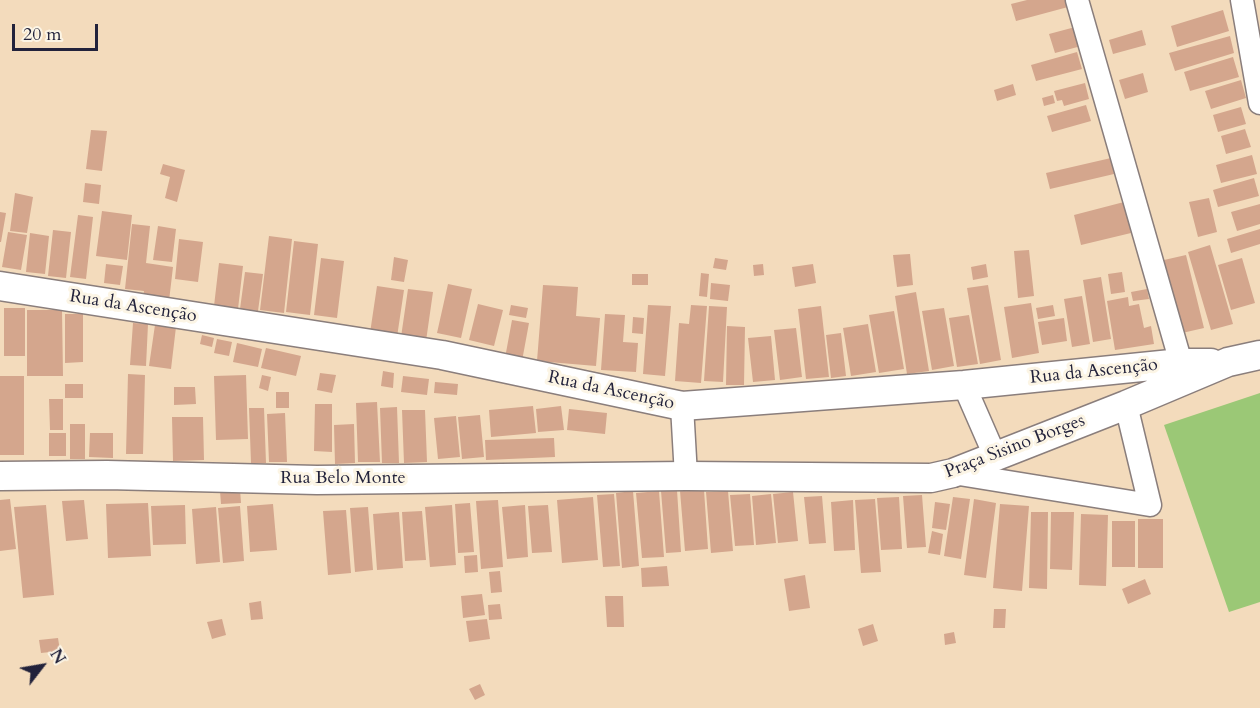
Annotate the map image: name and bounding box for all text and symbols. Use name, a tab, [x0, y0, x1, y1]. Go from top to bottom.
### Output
scale bar	[15, 12, 100, 50]
text: 20 m	[23, 22, 62, 47]
street label: Rua da Ascenção	[68, 286, 198, 328]
street label: Rua da Ascenção	[1029, 355, 1159, 389]
street label: Rua da Ascenção	[546, 367, 676, 415]
street label: Praça Sisino Borges	[942, 410, 1088, 484]
street label: Rua Belo Monte	[280, 468, 406, 490]
north arrow	[12, 636, 72, 696]
text: N	[44, 645, 70, 668]

